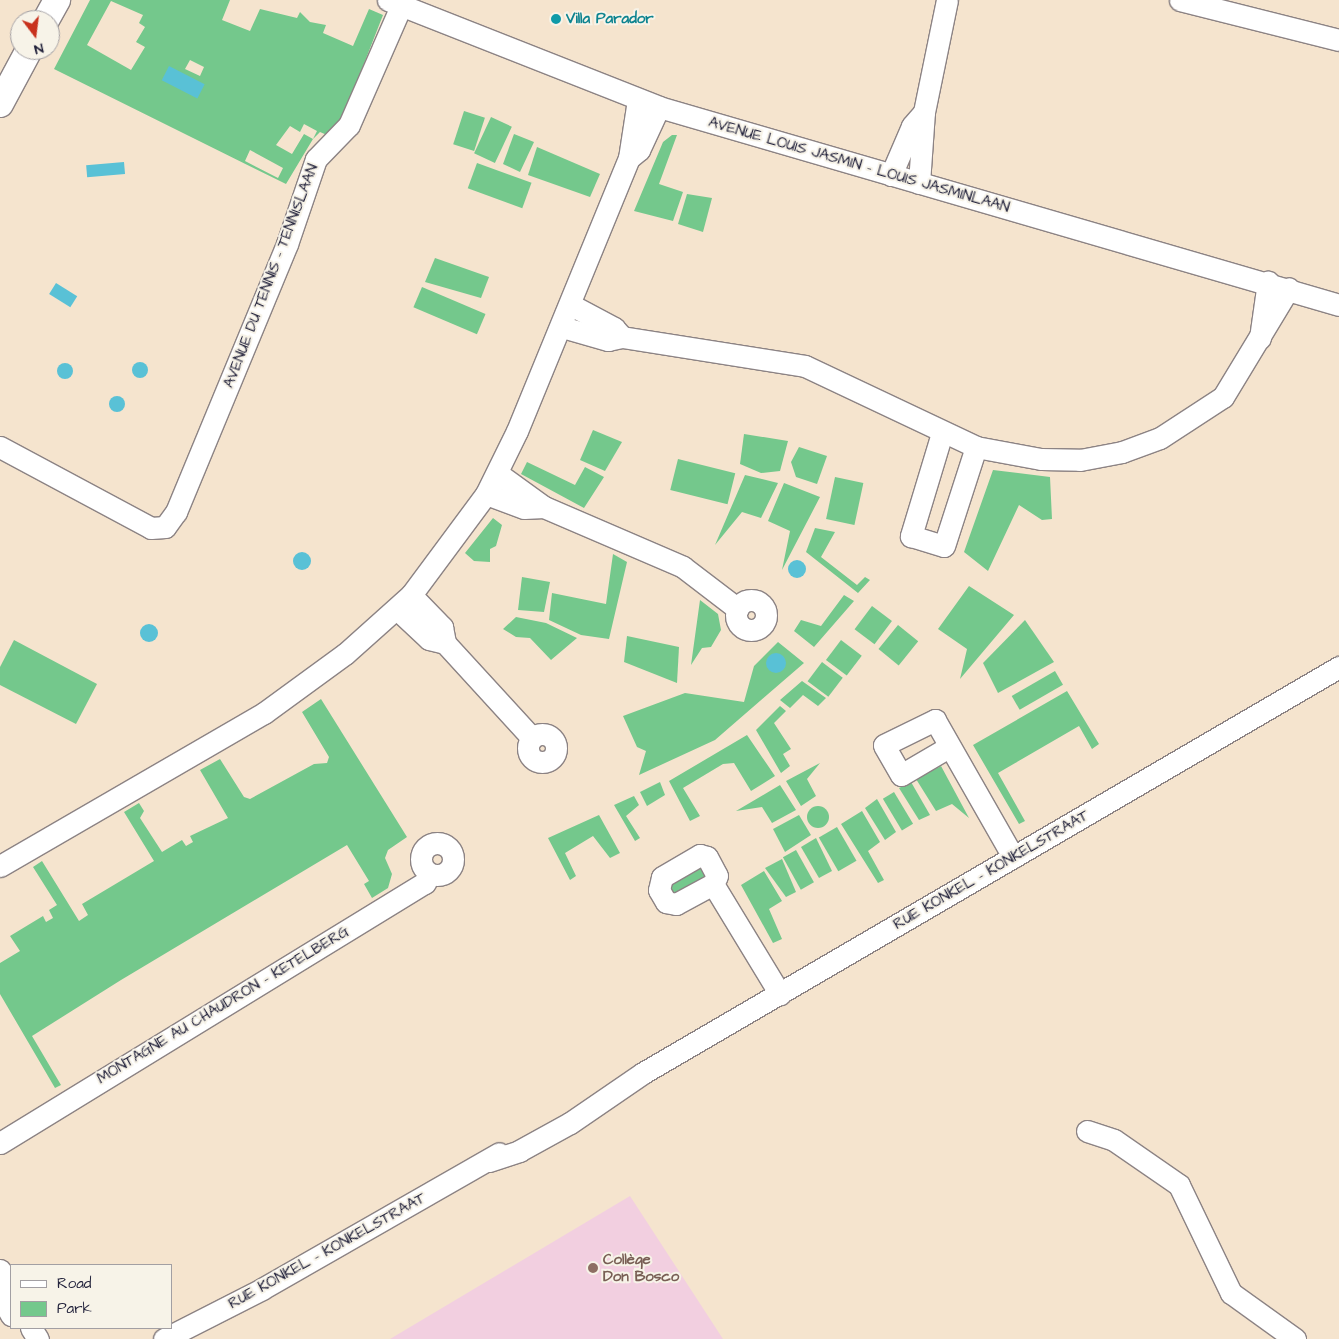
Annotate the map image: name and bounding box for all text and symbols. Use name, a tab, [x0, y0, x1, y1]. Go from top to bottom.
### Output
north arrow	[10, 10, 60, 60]
place label: Villa Parador	[566, 10, 654, 28]
marker: Villa Parador	[550, 13, 562, 25]
text: N	[32, 38, 45, 59]
street label: AVENUE LOUIS JASMIN - LOUIS JASMINLAAN	[706, 113, 1012, 217]
street label: AVENUE DU TENNIS - TENNISLAAN	[220, 162, 322, 390]
street label: RUE KONKEL - KONKELSTRAAT	[890, 807, 1092, 933]
street label: MONTAGNE AU CHAUDRON - KETELBERG	[94, 922, 352, 1088]
street label: RUE KONKEL - KONKELSTRAAT	[225, 1189, 429, 1313]
place label: Collège Don Bosco	[603, 1250, 679, 1285]
marker: Collège Don Bosco	[587, 1262, 599, 1274]
legend	[10, 1264, 172, 1329]
text: Road	[57, 1273, 91, 1294]
text: Park	[57, 1298, 92, 1319]

